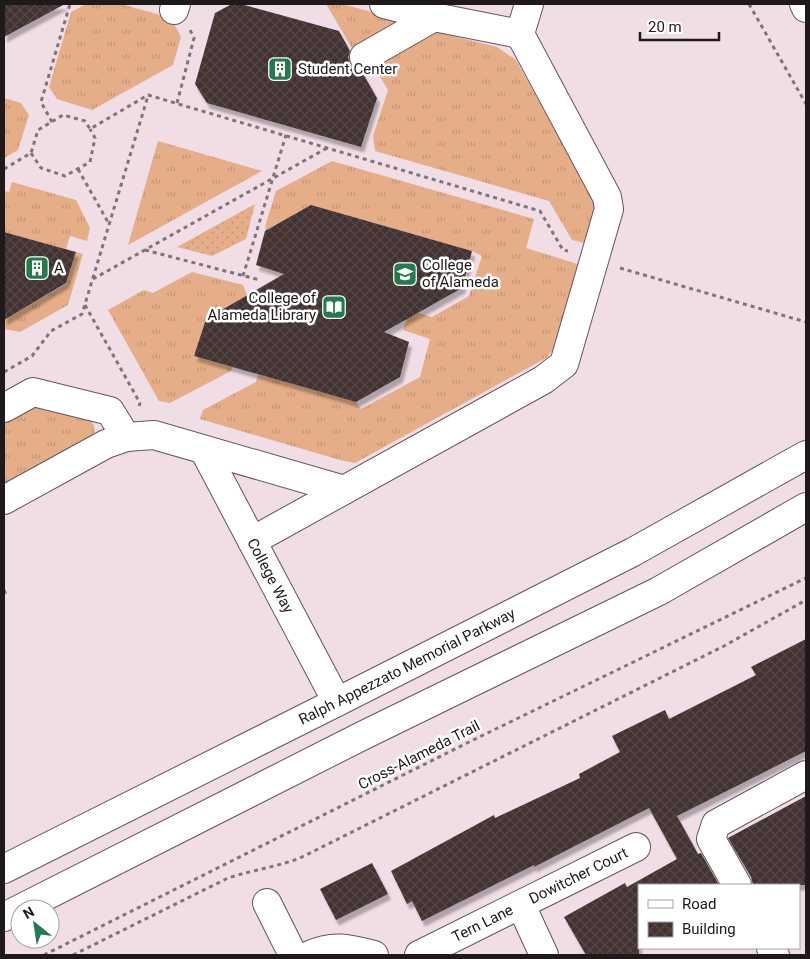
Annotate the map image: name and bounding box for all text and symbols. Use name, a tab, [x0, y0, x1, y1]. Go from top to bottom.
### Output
scale bar	[640, 10, 719, 42]
text: 20 m	[648, 18, 682, 36]
building icon: Student Center	[267, 56, 293, 82]
place label: Student Center	[298, 60, 397, 78]
building icon: A	[24, 255, 50, 281]
place label: College of Alameda	[422, 256, 499, 291]
place label: A	[54, 259, 64, 277]
school or university icon: College of Alameda	[392, 261, 418, 287]
place label: College of Alameda Library	[208, 289, 317, 324]
library icon: College of Alameda Library	[321, 294, 347, 320]
street label: College Way	[243, 535, 297, 616]
street label: Ralph Appezzato Memorial Parkway	[296, 604, 518, 729]
street label: Cross-Alameda Trail	[355, 716, 483, 794]
street label: Dowitcher Court	[526, 843, 631, 908]
legend	[638, 884, 800, 949]
text: Road	[682, 895, 716, 913]
north arrow	[10, 899, 60, 949]
street label: Tern Lane	[449, 901, 516, 946]
text: N	[20, 903, 37, 922]
text: Building	[682, 920, 736, 938]

